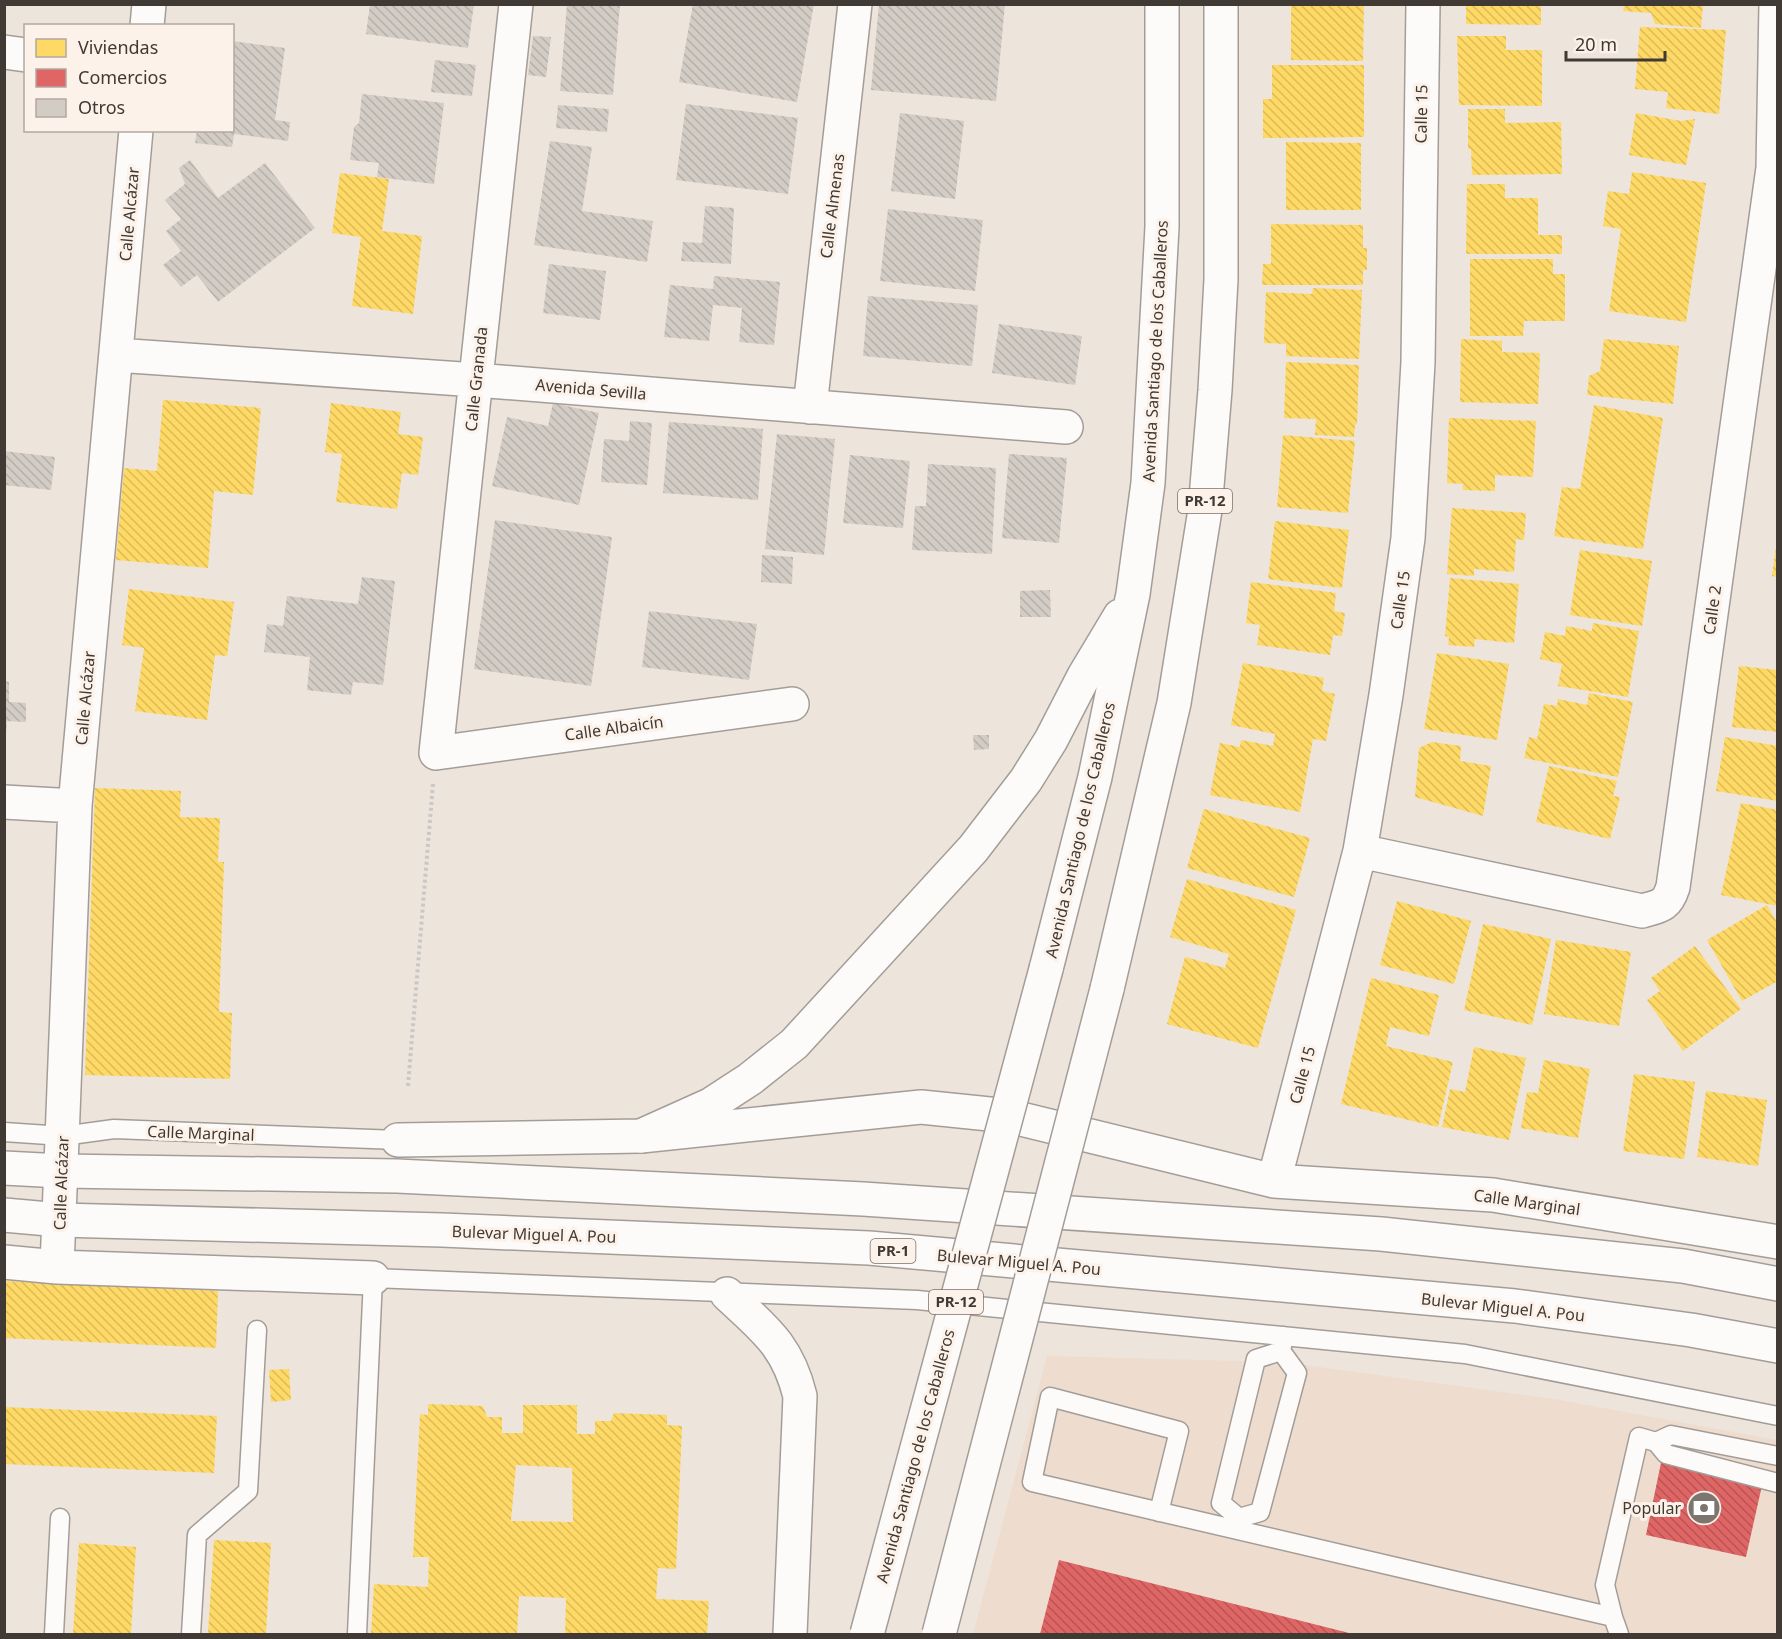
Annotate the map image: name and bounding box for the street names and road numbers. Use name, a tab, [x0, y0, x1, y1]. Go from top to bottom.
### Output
street label: Calle 15	[1409, 84, 1433, 144]
street label: Calle Almenas	[815, 152, 849, 260]
street label: Calle Alcázar	[114, 166, 144, 262]
street label: Avenida Santiago de los Caballeros	[1137, 220, 1173, 482]
street label: Calle Granada	[460, 326, 492, 432]
street label: Avenida Sevilla	[535, 373, 647, 405]
road number: PR-12	[1178, 489, 1232, 513]
street label: Calle 15	[1385, 569, 1415, 631]
street label: Calle 2	[1698, 584, 1726, 636]
street label: Calle Alcázar	[70, 650, 100, 746]
street label: Avenida Santiago de los Caballeros	[1040, 700, 1120, 960]
street label: Calle Albaicín	[563, 710, 665, 746]
street label: Calle 15	[1284, 1044, 1320, 1106]
street label: Calle Marginal	[147, 1120, 255, 1146]
street label: Calle Alcázar	[48, 1135, 74, 1231]
street label: Calle Marginal	[1472, 1184, 1582, 1220]
street label: Bulevar Miguel A. Pou	[451, 1220, 617, 1248]
road number: PR-1	[870, 1239, 916, 1263]
street label: Bulevar Miguel A. Pou	[936, 1244, 1102, 1280]
street label: Bulevar Miguel A. Pou	[1420, 1287, 1586, 1327]
road number: PR-12	[929, 1290, 983, 1314]
street label: Avenida Santiago de los Caballeros	[870, 1327, 960, 1585]

